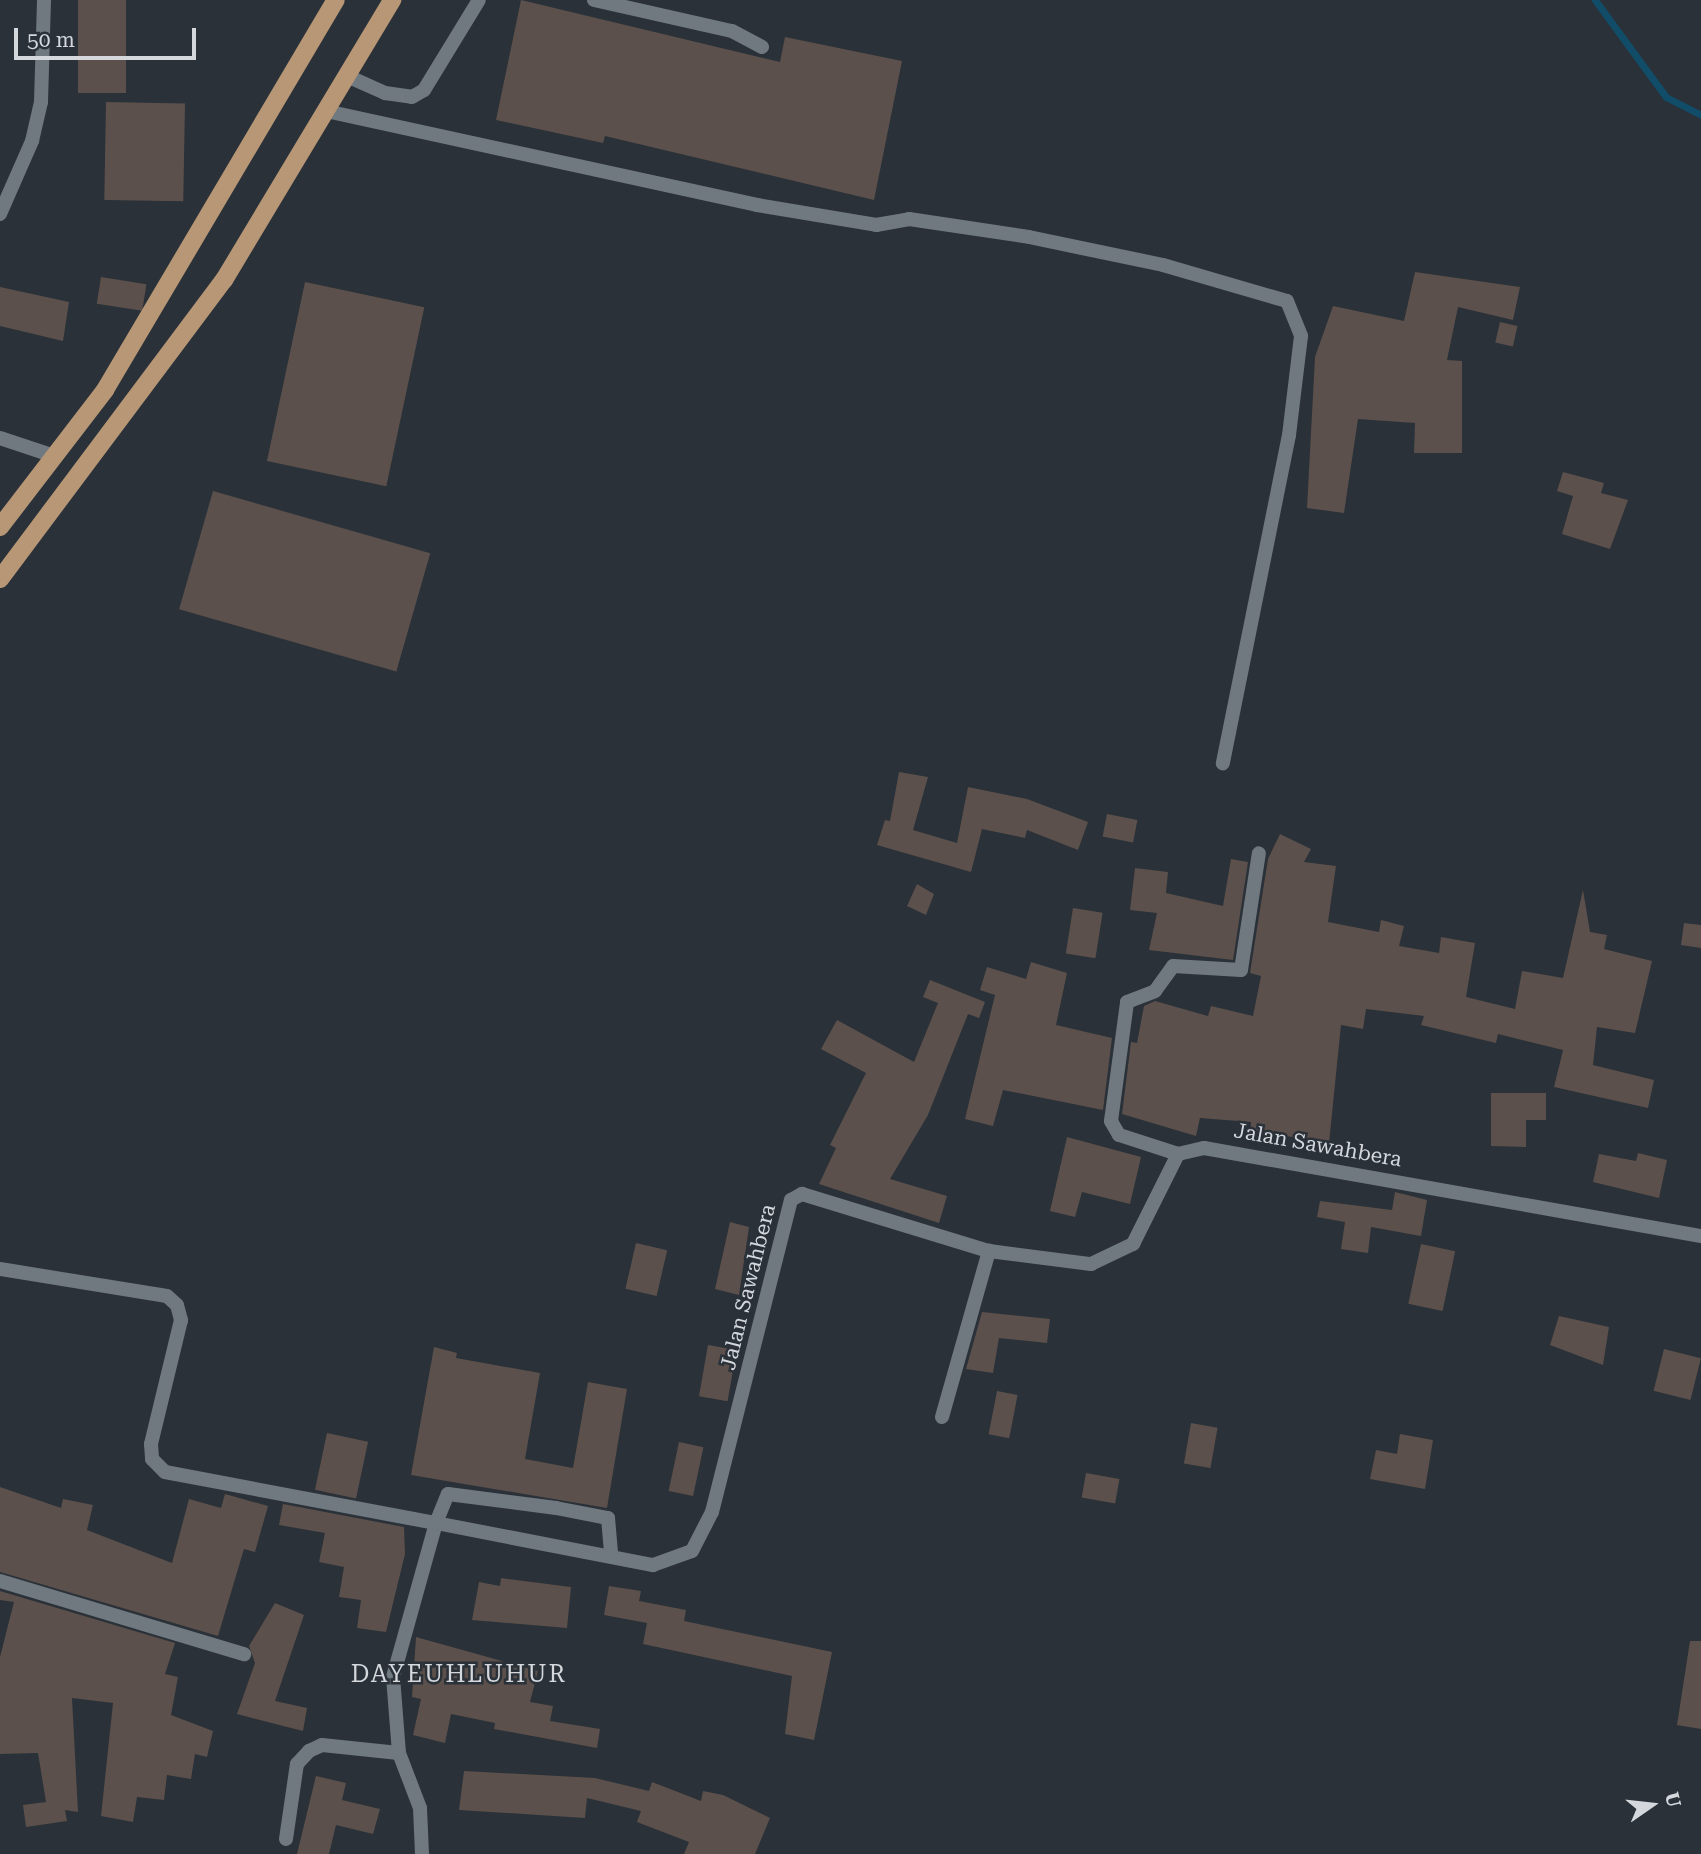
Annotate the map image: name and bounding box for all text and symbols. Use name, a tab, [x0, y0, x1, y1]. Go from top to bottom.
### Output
scale bar	[18, 14, 200, 58]
text: 50 m	[27, 28, 75, 52]
street label: Jalan Sawahbera	[1232, 1118, 1404, 1172]
street label: Jalan Sawahbera	[715, 1201, 781, 1373]
district label: DAYEUHLUHUR	[352, 1661, 566, 1689]
north arrow	[1617, 1770, 1687, 1840]
text: U	[1660, 1790, 1686, 1810]

